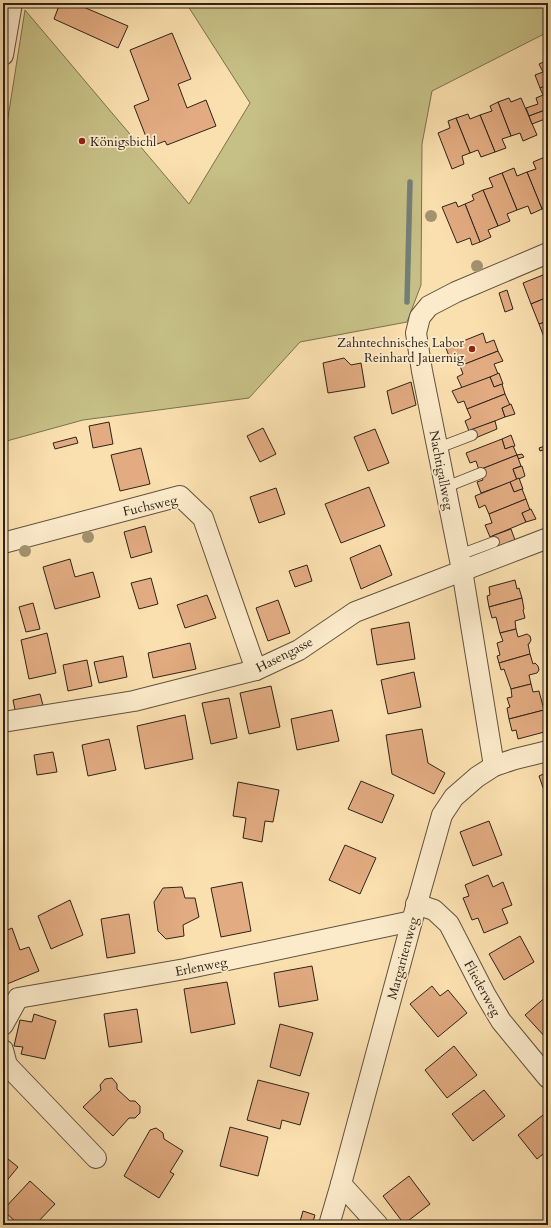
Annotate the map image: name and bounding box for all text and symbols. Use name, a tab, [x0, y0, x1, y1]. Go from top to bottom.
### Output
place label: Königsbichl	[90, 133, 157, 151]
marker: Königsbichl	[77, 136, 87, 146]
place label: Zahntechnisches Labor Reinhard Jauernig	[337, 334, 465, 367]
marker: Zahntechnisches Labor Reinhard Jauernig	[467, 344, 477, 354]
street label: Nachtigallweg	[424, 429, 458, 512]
street label: Fuchsweg	[121, 491, 180, 521]
street label: Hasengasse	[253, 633, 316, 677]
street label: Margaritenweg	[383, 914, 423, 1002]
street label: Erlenweg	[173, 953, 230, 981]
street label: Fliederweg	[459, 957, 505, 1020]

